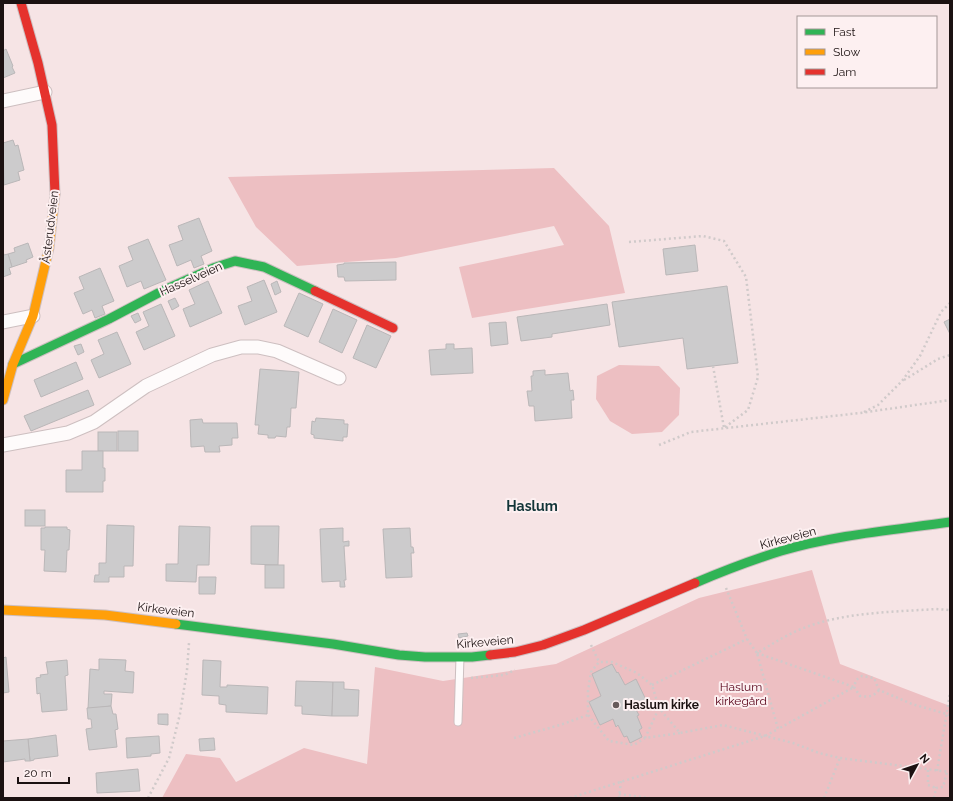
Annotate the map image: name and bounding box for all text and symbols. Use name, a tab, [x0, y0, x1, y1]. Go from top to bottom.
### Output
legend	[797, 16, 937, 88]
text: Fast	[833, 25, 856, 39]
text: Slow	[833, 45, 860, 59]
text: Jam	[833, 65, 856, 79]
street label: Åsterudveien	[39, 190, 61, 264]
street label: Hasselveien	[158, 259, 224, 299]
district label: Haslum	[506, 498, 558, 514]
street label: Kirkeveien	[758, 524, 818, 552]
street label: Kirkeveien	[137, 600, 195, 620]
street label: Kirkeveien	[456, 633, 514, 651]
park label: Haslum kirkegård	[715, 680, 767, 708]
place label: Haslum kirke	[624, 698, 699, 712]
marker: Haslum kirke	[611, 700, 621, 710]
north arrow	[897, 745, 937, 785]
text: N	[917, 751, 932, 766]
scale bar	[18, 759, 69, 785]
text: 20 m	[24, 766, 52, 780]

